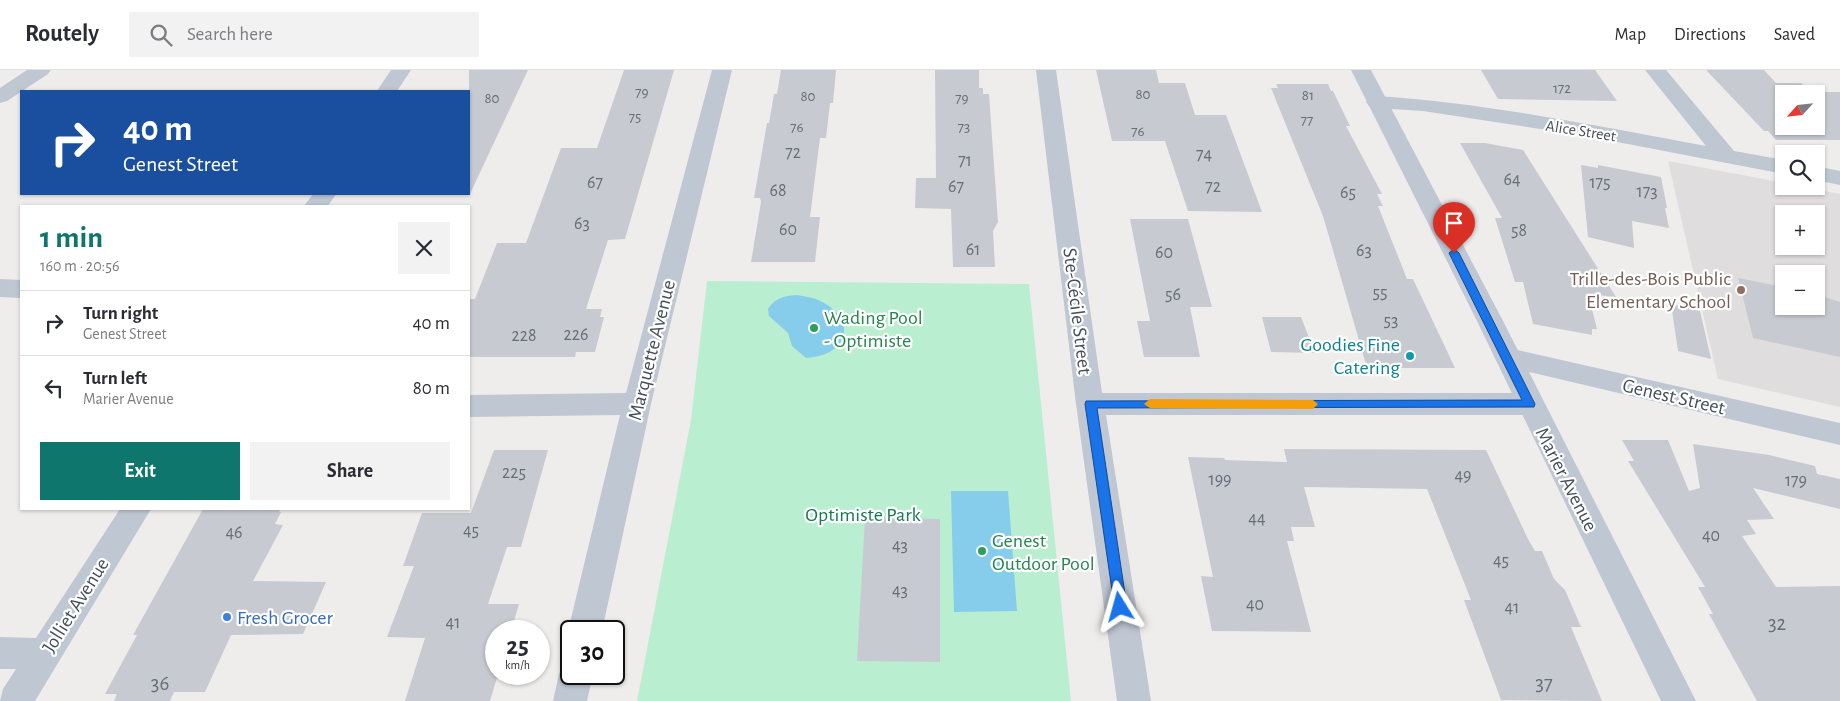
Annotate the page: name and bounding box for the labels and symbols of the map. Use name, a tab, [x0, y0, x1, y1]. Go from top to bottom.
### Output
house number: 172	[1553, 81, 1571, 96]
house number: 79	[635, 85, 649, 100]
north arrow	[1775, 85, 1825, 135]
house number: 80	[1135, 87, 1151, 102]
house number: 81	[1302, 88, 1314, 103]
house number: 80	[800, 89, 816, 104]
house number: 80	[484, 91, 500, 106]
house number: 79	[955, 91, 969, 106]
house number: 75	[629, 110, 641, 125]
house number: 77	[1301, 113, 1313, 128]
street label: Alice Street	[1545, 118, 1617, 144]
house number: 76	[790, 120, 804, 135]
house number: 73	[958, 120, 970, 135]
house number: 76	[1131, 124, 1145, 139]
house number: 72	[785, 144, 801, 162]
house number: 74	[1196, 146, 1212, 164]
house number: 71	[958, 152, 972, 170]
house number: 64	[1503, 171, 1521, 189]
house number: 67	[587, 174, 603, 192]
house number: 175	[1589, 174, 1611, 192]
house number: 67	[948, 178, 964, 196]
house number: 72	[1205, 178, 1221, 196]
house number: 68	[770, 182, 787, 200]
house number: 173	[1636, 183, 1658, 201]
house number: 65	[1340, 184, 1356, 202]
pin	[1433, 202, 1475, 253]
house number: 63	[574, 215, 590, 233]
house number: 60	[779, 221, 797, 239]
house number: 58	[1511, 222, 1527, 240]
house number: 61	[966, 241, 980, 259]
house number: 63	[1356, 242, 1372, 260]
house number: 60	[1155, 244, 1173, 262]
street label: Ste-Cécile Street	[1059, 247, 1095, 376]
place label: Trille-des-Bois Public Elementary School	[1569, 269, 1731, 312]
street label: Marquette Avenue	[625, 278, 679, 423]
house number: 55	[1372, 284, 1388, 302]
marker: Trille-des-Bois Public Elementary School	[1735, 284, 1747, 296]
house number: 56	[1165, 286, 1181, 304]
place label: Wading Pool - Optimiste	[824, 308, 923, 351]
house number: 53	[1384, 312, 1398, 330]
marker: Wading Pool - Optimiste	[808, 322, 820, 334]
house number: 226	[564, 326, 588, 344]
house number: 228	[512, 327, 536, 345]
place label: Goodies Fine Catering	[1301, 335, 1400, 378]
marker: Goodies Fine Catering	[1404, 350, 1416, 362]
street label: Genest Street	[1621, 375, 1728, 419]
street label: Marier Avenue	[1532, 424, 1601, 534]
house number: 225	[502, 464, 526, 482]
house number: 49	[1454, 467, 1472, 485]
house number: 199	[1208, 471, 1232, 489]
house number: 179	[1785, 472, 1807, 490]
park label: Optimiste Park	[805, 505, 921, 525]
house number: 44	[1248, 510, 1266, 528]
house number: 45	[463, 522, 479, 540]
house number: 46	[225, 524, 243, 542]
house number: 40	[1702, 527, 1720, 545]
place label: Genest Outdoor Pool	[992, 531, 1095, 574]
house number: 43	[892, 537, 908, 555]
marker: Genest Outdoor Pool	[976, 545, 988, 557]
house number: 45	[1493, 552, 1509, 570]
street label: Jolliet Avenue	[39, 555, 113, 656]
position arrow	[1093, 580, 1145, 632]
house number: 43	[892, 582, 908, 600]
house number: 40	[1246, 596, 1264, 614]
house number: 41	[1505, 599, 1519, 617]
place label: Fresh Grocer	[237, 608, 333, 628]
marker: Fresh Grocer	[221, 611, 233, 623]
house number: 32	[1768, 613, 1786, 634]
house number: 41	[446, 614, 460, 632]
speed limit sign: 30	[560, 620, 625, 685]
house number: 36	[151, 673, 169, 694]
house number: 37	[1535, 673, 1553, 694]

